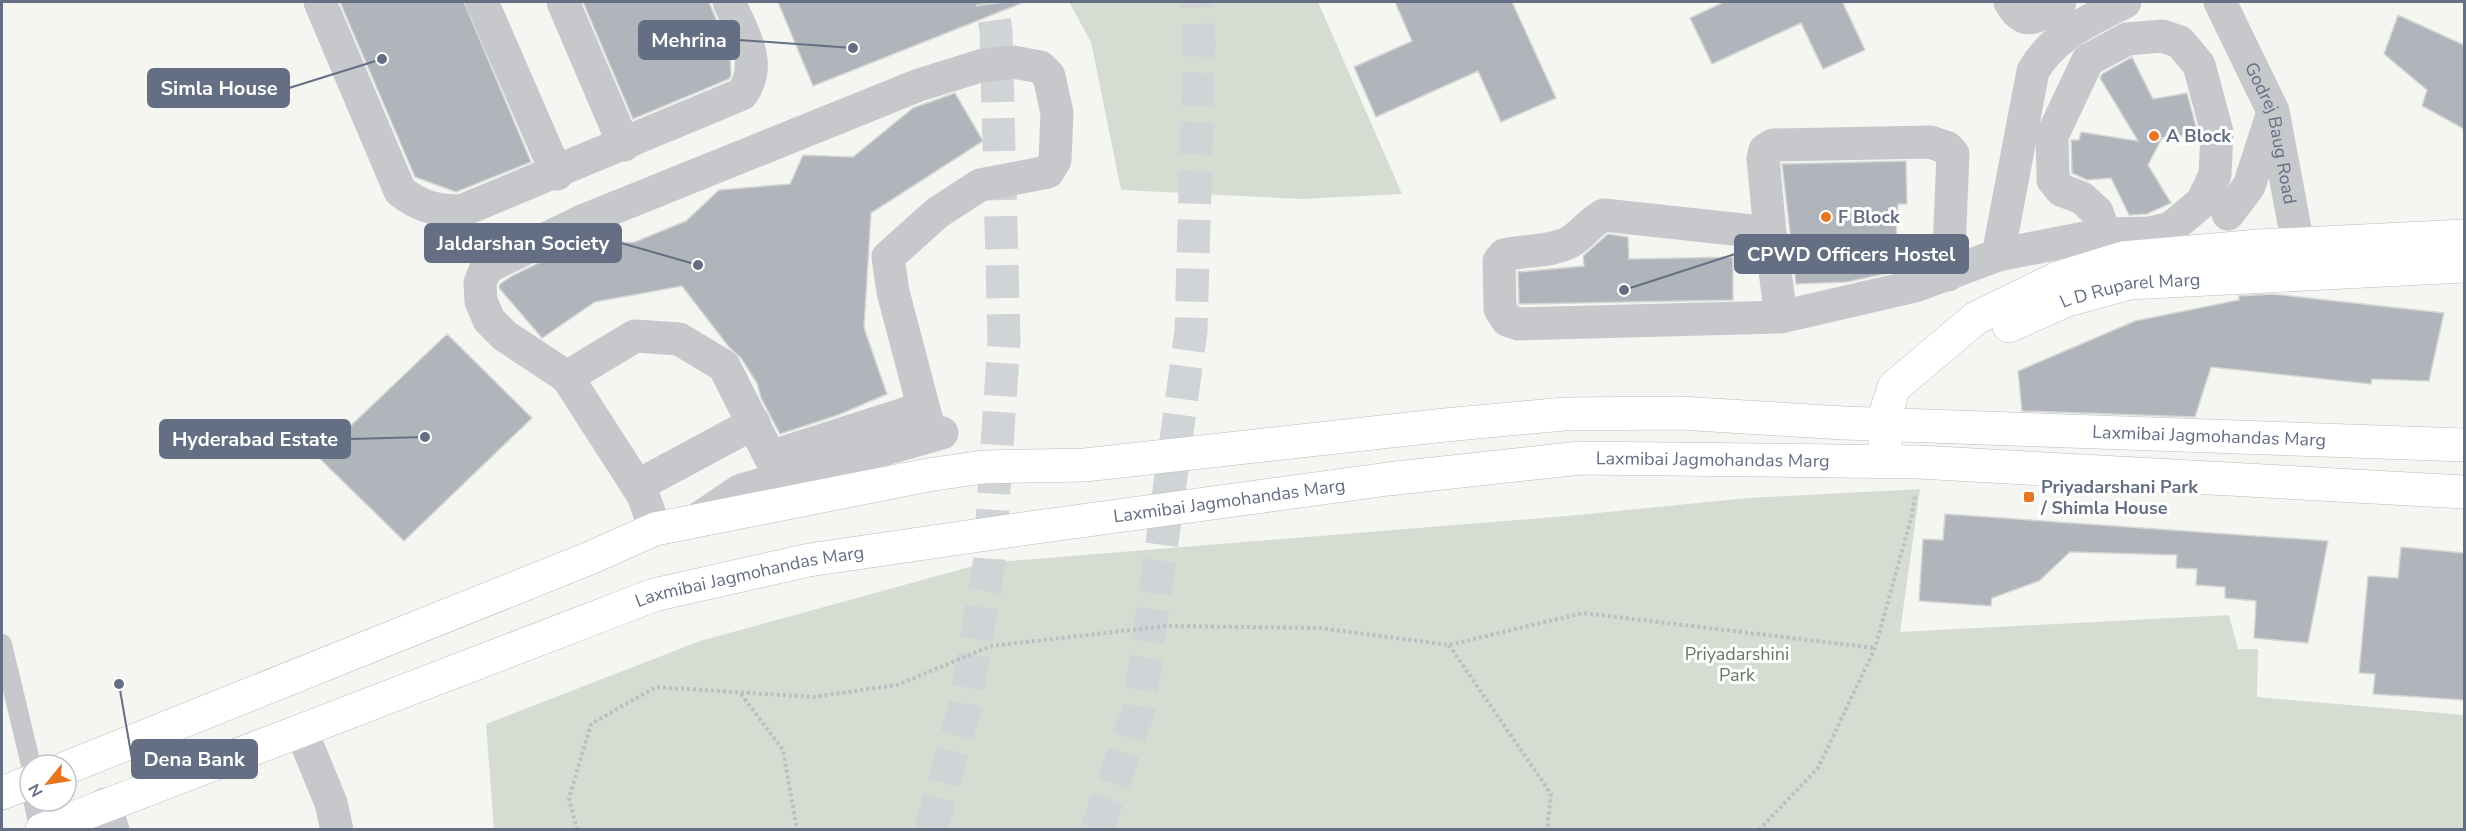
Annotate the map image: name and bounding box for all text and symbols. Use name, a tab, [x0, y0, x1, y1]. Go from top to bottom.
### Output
callout: Mehrina	[639, 21, 739, 59]
text: Mehrina	[651, 27, 727, 54]
street label: Godrej Baug Road	[2239, 58, 2302, 206]
callout: Simla House	[148, 69, 289, 107]
text: Simla House	[160, 75, 278, 102]
place label: A Block	[2166, 124, 2231, 148]
marker: A Block	[2147, 129, 2161, 143]
place label: F Block	[1838, 205, 1900, 229]
marker: F Block	[1819, 210, 1833, 224]
callout: Jaldarshan Society	[425, 224, 621, 262]
text: Jaldarshan Society	[436, 230, 610, 257]
callout: CPWD Officers Hostel	[1735, 235, 1968, 273]
text: CPWD Officers Hostel	[1747, 241, 1956, 268]
street label: L D Ruparel Marg	[2056, 267, 2201, 314]
callout: Hyderabad Estate	[160, 420, 350, 458]
street label: Laxmibai Jagmohandas Marg	[2092, 420, 2326, 452]
text: Hyderabad Estate	[172, 426, 338, 453]
street label: Laxmibai Jagmohandas Marg	[1596, 446, 1830, 473]
street label: Laxmibai Jagmohandas Marg	[1112, 473, 1347, 528]
place label: Priyadarshani Park / Shimla House	[2040, 475, 2198, 520]
marker: Priyadarshani Park / Shimla House	[2022, 490, 2036, 504]
street label: Laxmibai Jagmohandas Marg	[631, 540, 866, 613]
park label: Priyadarshini Park	[1685, 642, 1789, 687]
callout: Dena Bank	[132, 740, 257, 778]
text: Dena Bank	[143, 746, 246, 773]
north arrow	[18, 753, 78, 813]
text: N	[23, 779, 48, 801]

